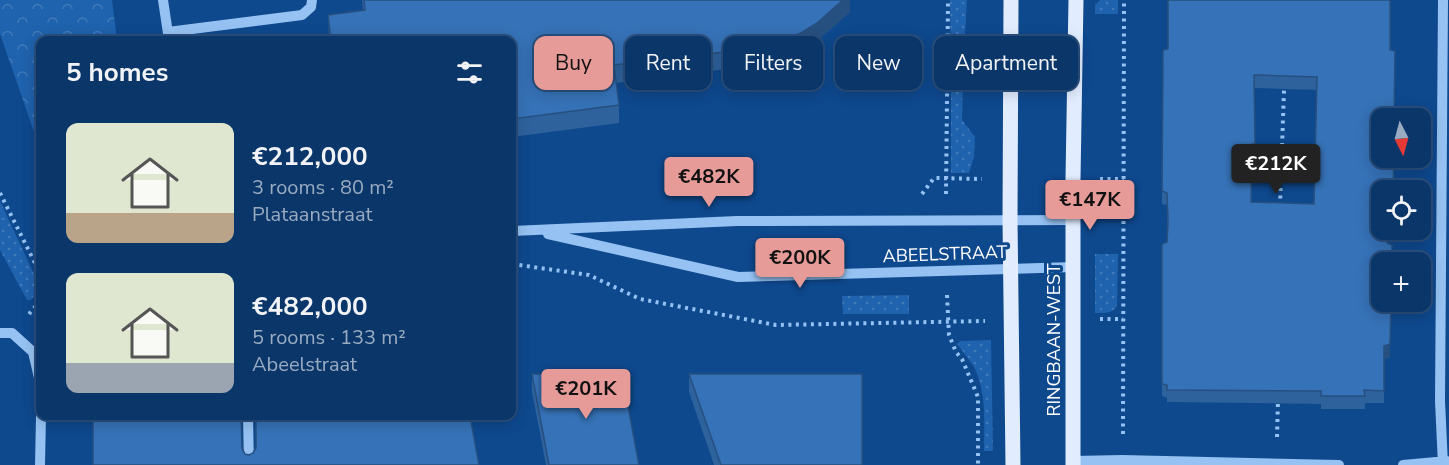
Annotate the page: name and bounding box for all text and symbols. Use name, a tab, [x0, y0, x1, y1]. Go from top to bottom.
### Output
chip: Buy	[534, 36, 613, 90]
chip: Rent	[625, 36, 711, 90]
chip: Filters	[723, 36, 823, 90]
chip: New	[835, 36, 922, 90]
chip: Apartment	[934, 36, 1078, 90]
text: 5 homes	[66, 55, 168, 90]
icon: filters	[453, 56, 486, 89]
north arrow	[1371, 108, 1431, 168]
map controls	[1371, 108, 1431, 312]
text: €212,000	[252, 139, 368, 174]
pin: €212K	[1234, 144, 1318, 195]
icon: home	[114, 147, 186, 219]
text: €212K	[1245, 150, 1307, 177]
pin: €482K	[667, 157, 751, 208]
text: €482K	[678, 163, 740, 190]
text: 3 rooms · 80 m²	[252, 174, 394, 201]
pin: €147K	[1048, 180, 1132, 231]
button: locate	[1371, 180, 1431, 240]
text: €147K	[1059, 186, 1121, 213]
text: Plataanstraat	[252, 201, 373, 228]
pin: €200K	[758, 238, 842, 289]
street label: ABEELSTRAAT	[882, 240, 1008, 268]
text: €200K	[769, 244, 831, 271]
button: +	[1371, 252, 1431, 312]
street label: RINGBAAN-WEST	[1042, 263, 1066, 417]
text: €482,000	[252, 289, 368, 324]
icon: home	[114, 297, 186, 369]
text: 5 rooms · 133 m²	[252, 324, 406, 351]
text: Abeelstraat	[252, 351, 357, 378]
pin: €201K	[544, 369, 628, 420]
text: €201K	[555, 375, 617, 402]

